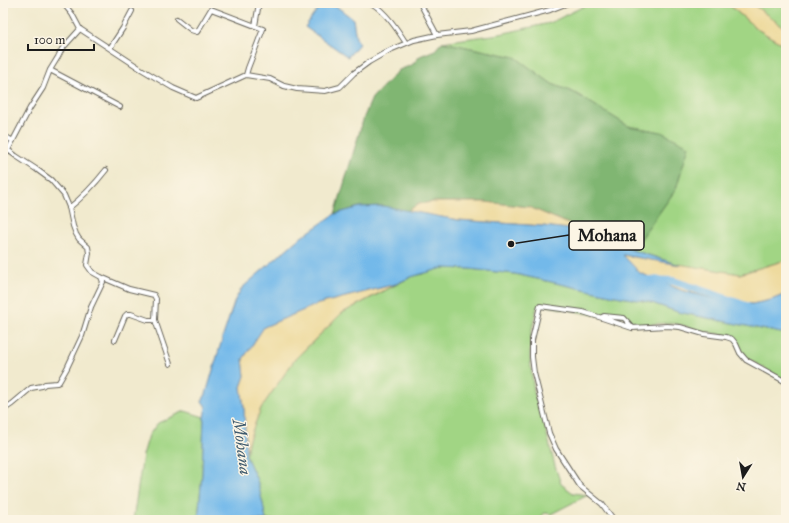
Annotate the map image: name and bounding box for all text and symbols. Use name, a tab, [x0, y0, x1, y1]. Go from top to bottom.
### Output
scale bar	[28, 26, 94, 52]
text: 100 m	[34, 33, 65, 47]
callout: Mohana	[569, 221, 644, 250]
text: Mohana	[578, 225, 637, 246]
water label: Mohana	[227, 416, 256, 476]
north arrow	[723, 457, 763, 497]
text: N	[735, 479, 747, 494]

